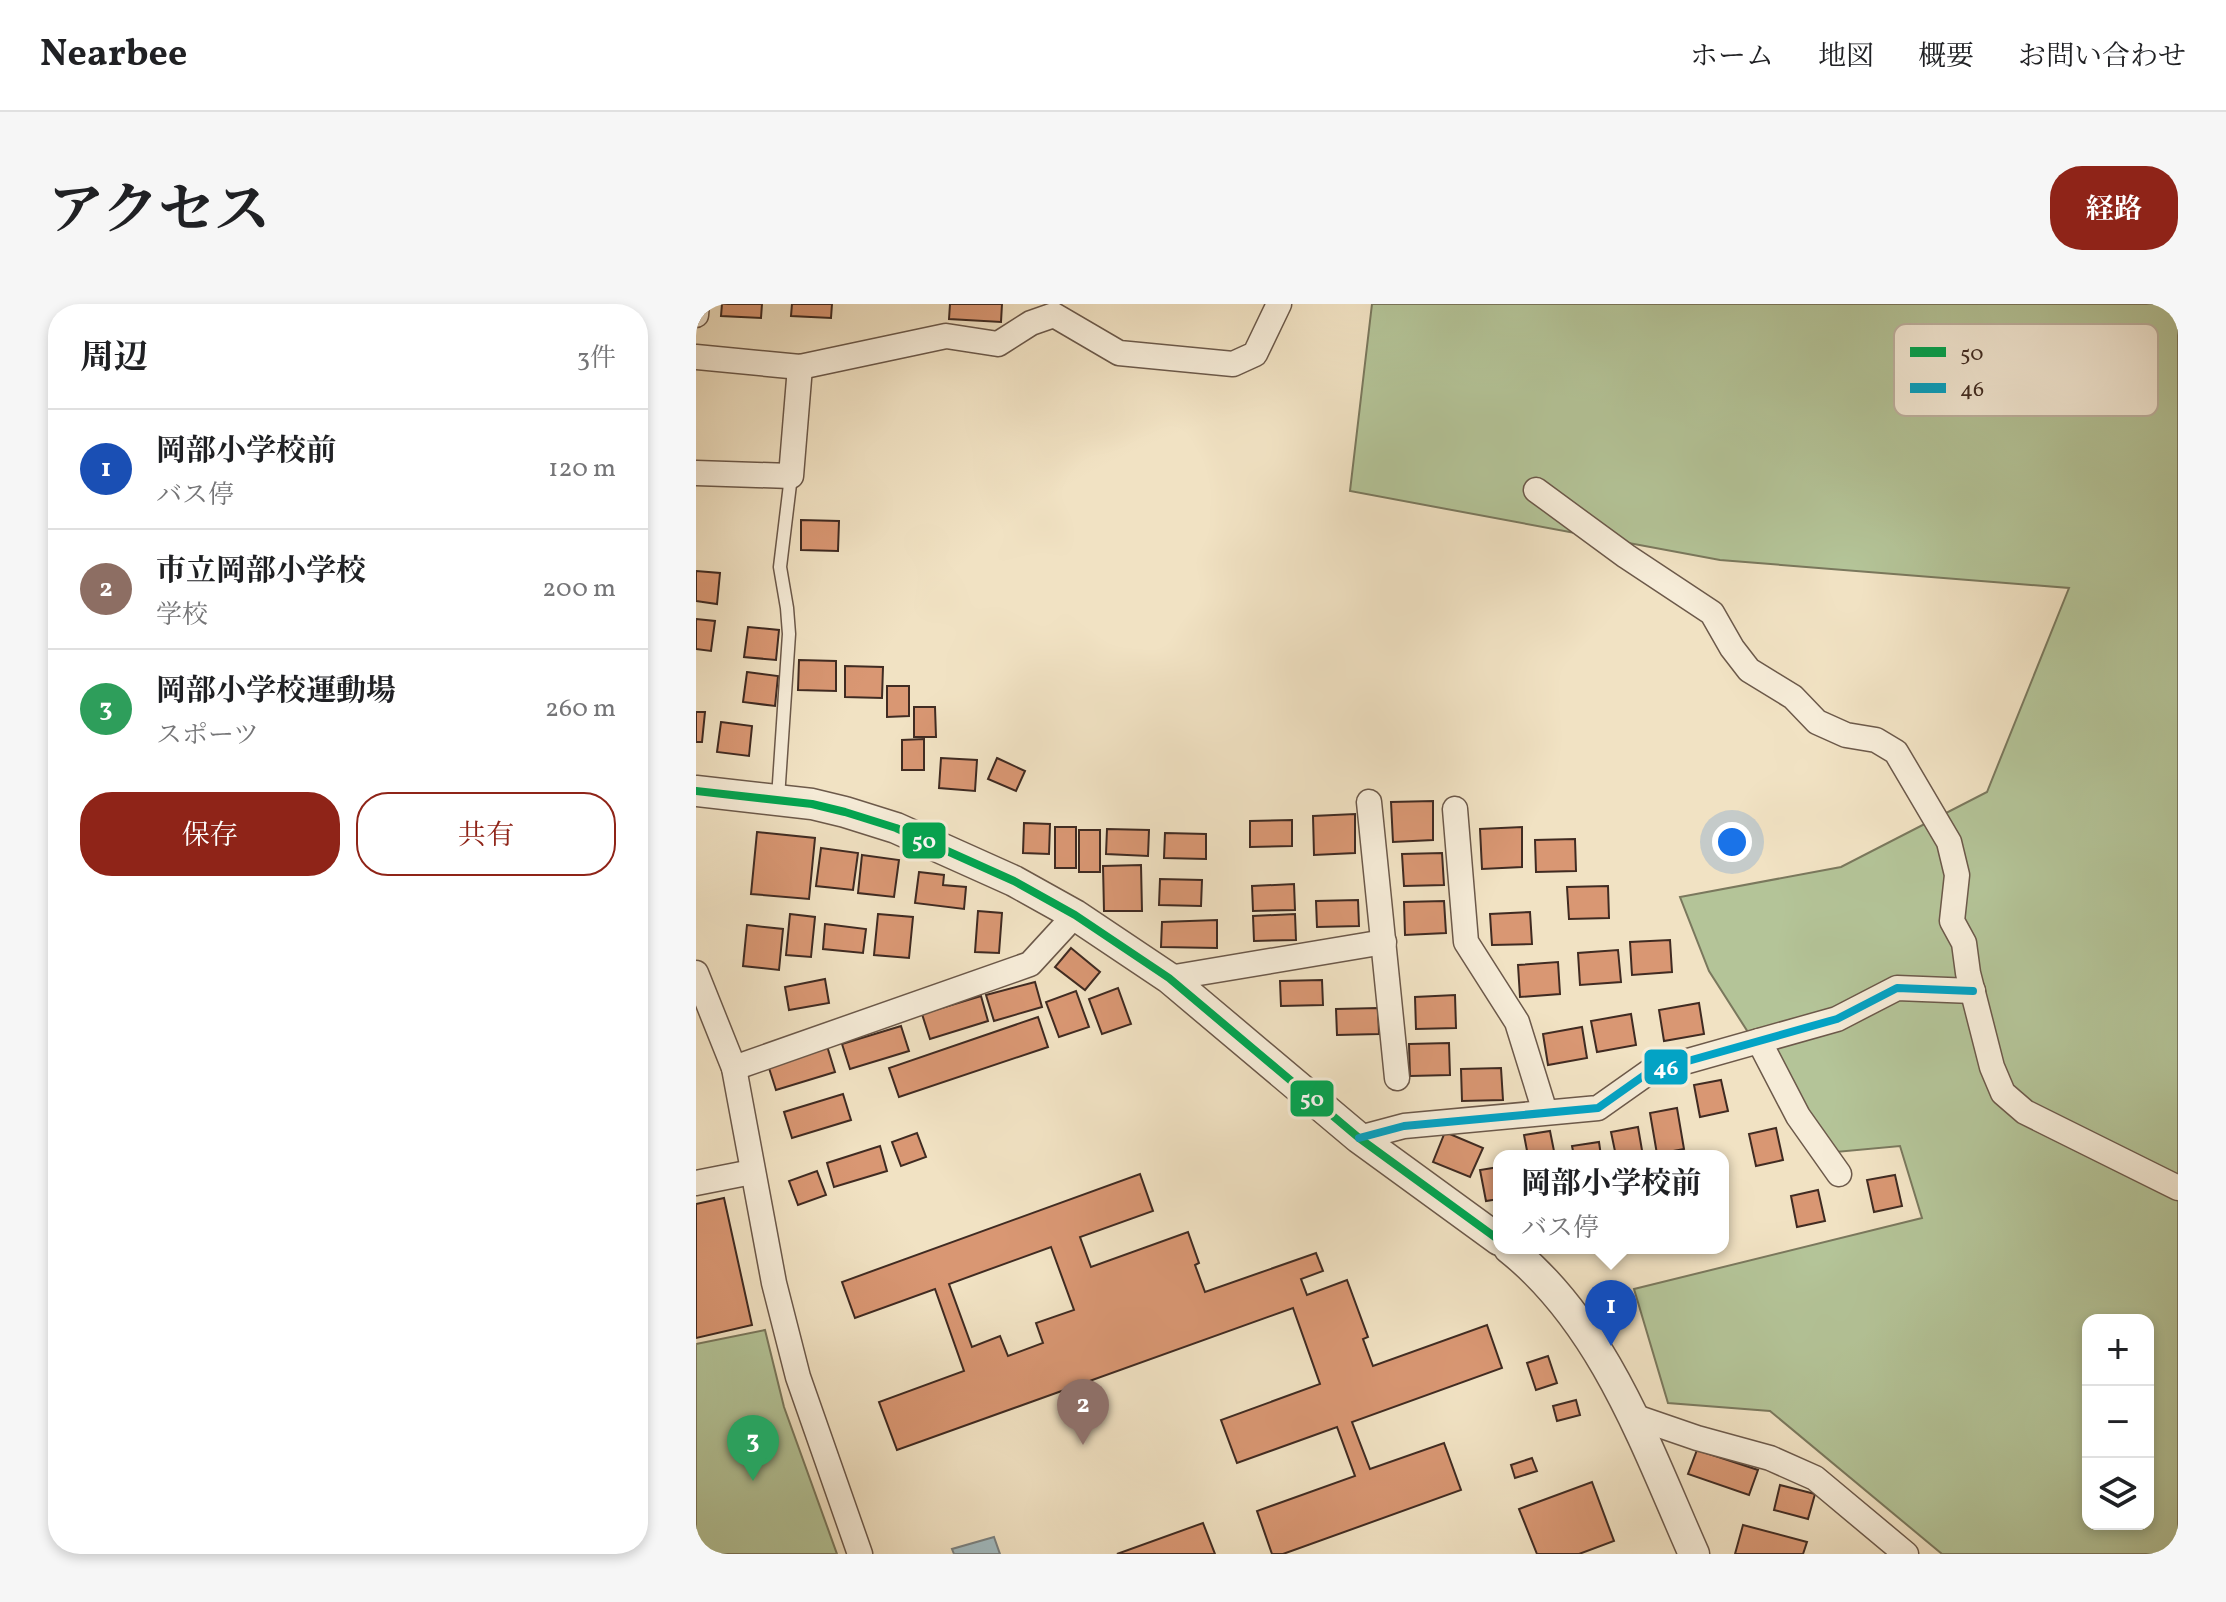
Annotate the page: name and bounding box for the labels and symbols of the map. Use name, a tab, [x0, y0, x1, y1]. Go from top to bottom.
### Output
legend	[1894, 324, 2158, 416]
text: 50	[1960, 339, 1983, 370]
text: 46	[1960, 375, 1984, 406]
line badge: 50	[901, 821, 947, 860]
your location	[1712, 822, 1752, 862]
text: 50	[912, 827, 936, 858]
line badge: 46	[1643, 1048, 1689, 1086]
text: 46	[1653, 1054, 1679, 1085]
line badge: 50	[1289, 1079, 1335, 1118]
text: 50	[1300, 1085, 1324, 1116]
pin: 1	[1585, 1280, 1637, 1346]
pin: 2	[1057, 1379, 1109, 1445]
pin: 3	[727, 1415, 779, 1481]

